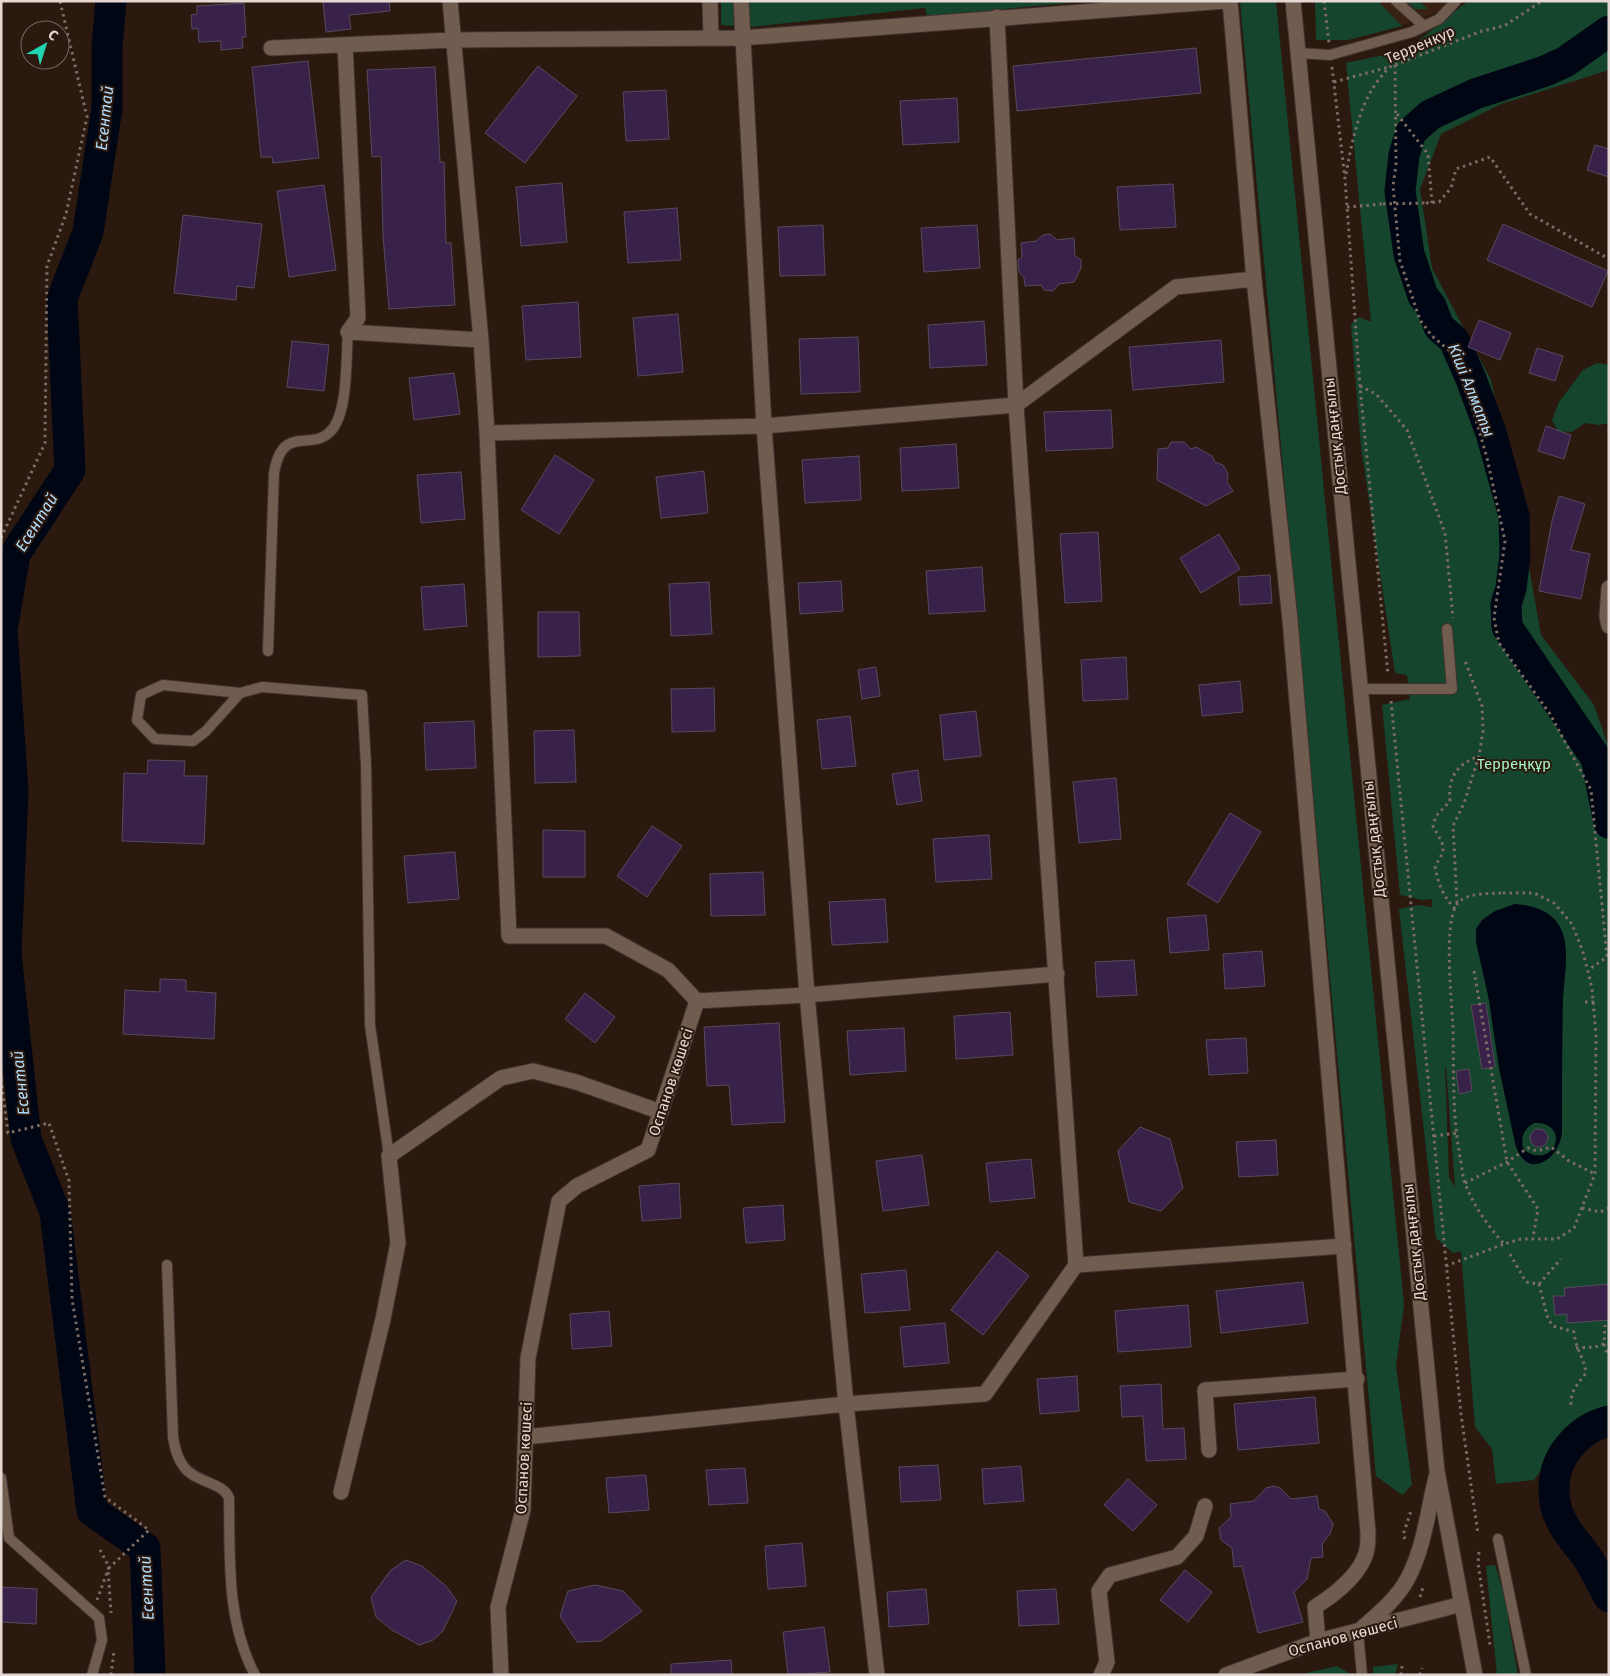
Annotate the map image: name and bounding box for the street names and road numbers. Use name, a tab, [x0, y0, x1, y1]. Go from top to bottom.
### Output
street label: Терренкур	[1382, 22, 1458, 68]
street label: Достық даңғылы	[1320, 377, 1350, 496]
street label: Достық даңғылы	[1359, 780, 1389, 899]
street label: Оспанов көшесі	[645, 1026, 697, 1138]
street label: Достық даңғылы	[1399, 1183, 1429, 1302]
street label: Оспанов көшесі	[512, 1401, 536, 1515]
street label: Оспанов көшесі	[1286, 1614, 1400, 1660]

